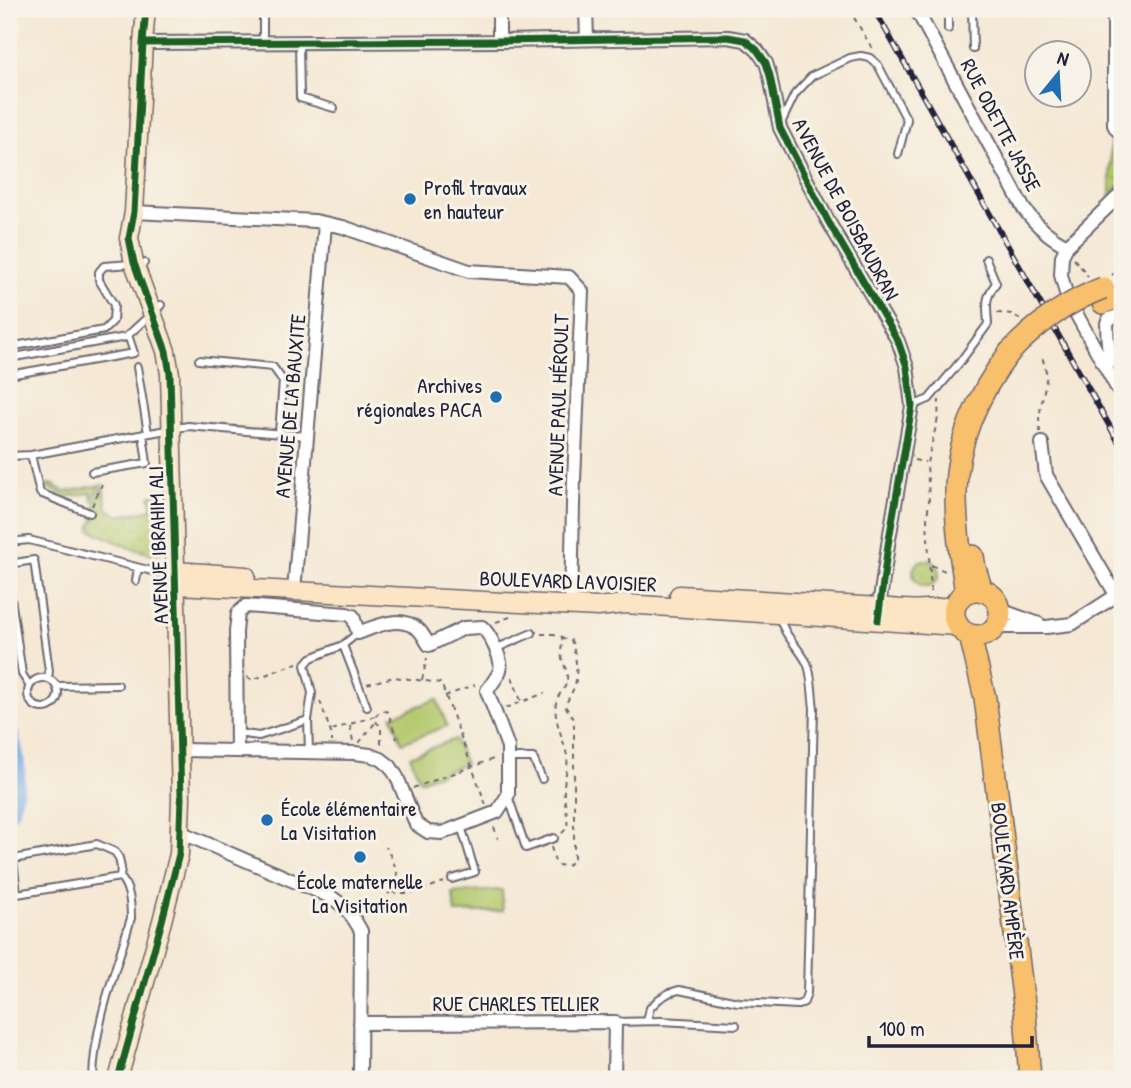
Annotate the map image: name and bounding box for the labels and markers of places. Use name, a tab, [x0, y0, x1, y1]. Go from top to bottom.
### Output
place label: Profil travaux en hauteur	[424, 173, 527, 226]
marker: Profil travaux en hauteur	[402, 191, 418, 207]
place label: Archives régionales PACA	[356, 371, 482, 424]
marker: Archives régionales PACA	[488, 389, 504, 405]
place label: École élémentaire La Visitation	[281, 794, 417, 847]
marker: École élémentaire La Visitation	[259, 812, 275, 828]
marker: École maternelle La Visitation	[352, 849, 368, 865]
place label: École maternelle La Visitation	[297, 867, 423, 920]

